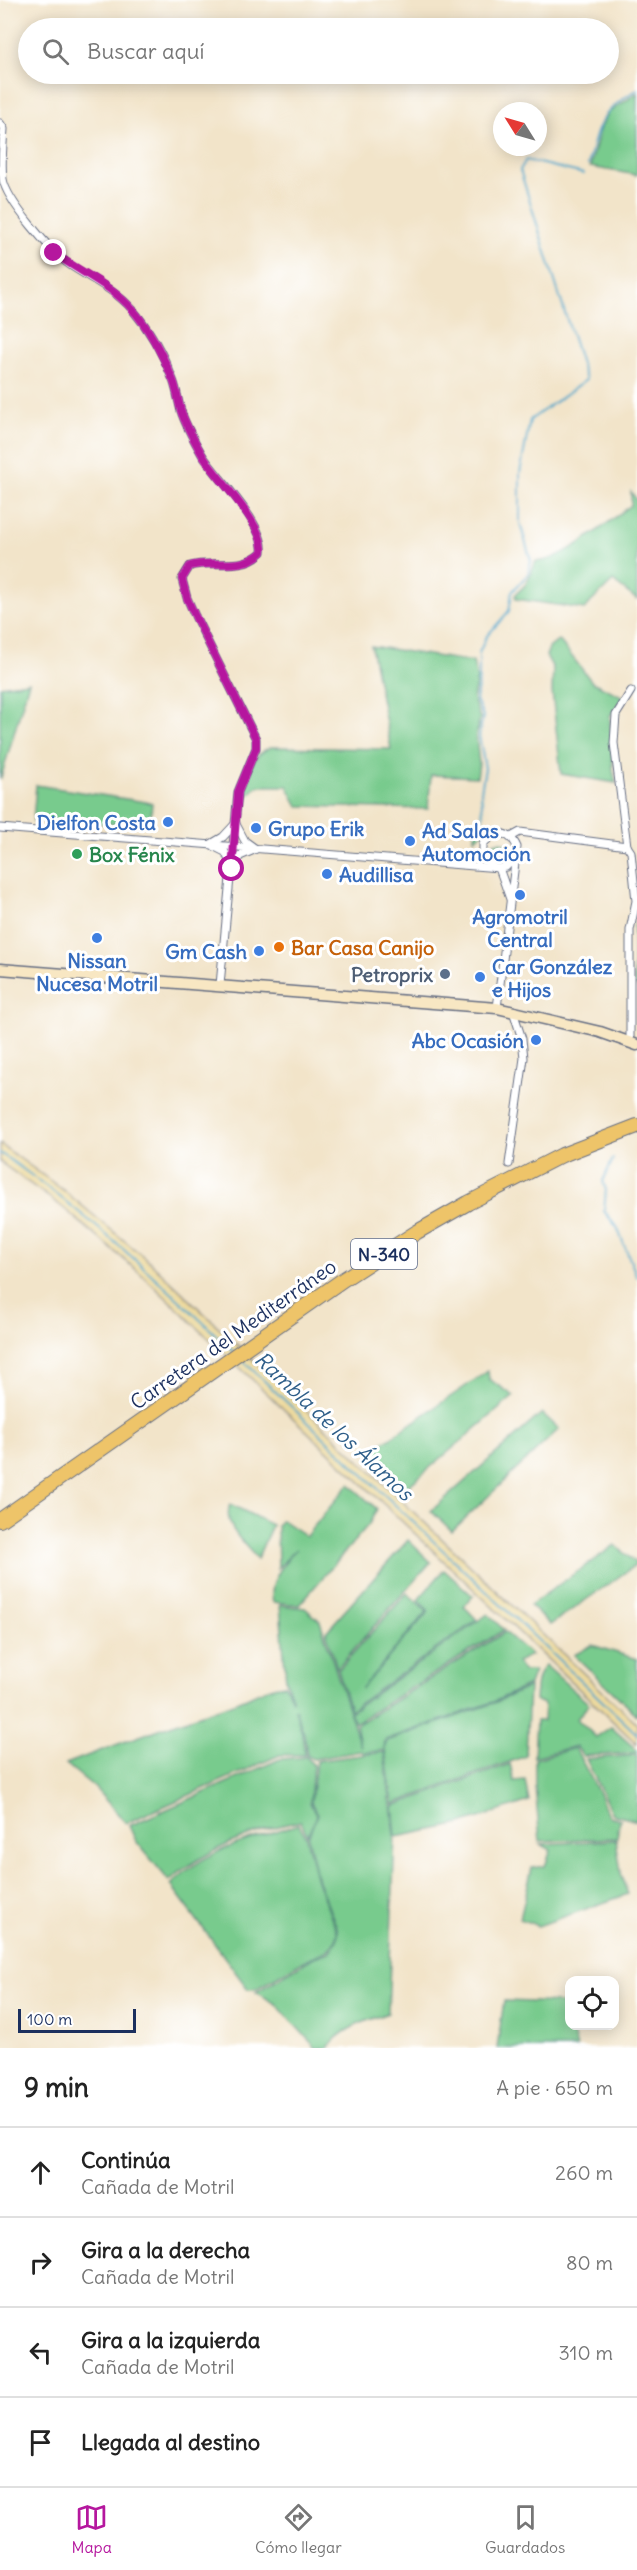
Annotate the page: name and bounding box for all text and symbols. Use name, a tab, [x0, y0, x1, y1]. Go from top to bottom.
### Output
search box	[18, 18, 619, 84]
icon: search	[39, 35, 72, 68]
text: Buscar aquí	[87, 37, 204, 65]
north arrow	[493, 102, 547, 156]
route end	[40, 239, 66, 265]
place label: Dielfon Costa	[37, 810, 157, 835]
marker: Dielfon Costa	[161, 815, 175, 829]
place label: Grupo Erik	[268, 816, 364, 841]
place label: Ad Salas Automoción	[422, 818, 531, 866]
marker: Grupo Erik	[249, 821, 263, 835]
marker: Ad Salas Automoción	[403, 834, 417, 848]
place label: Box Fénix	[89, 842, 175, 867]
marker: Box Fénix	[70, 847, 84, 861]
route start	[218, 855, 244, 881]
place label: Audillisa	[339, 862, 414, 887]
marker: Audillisa	[320, 867, 334, 881]
marker: Agromotril Central	[513, 888, 527, 902]
place label: Agromotril Central	[472, 904, 568, 952]
marker: Nissan Nucesa Motril	[90, 931, 104, 945]
place label: Bar Casa Canijo	[291, 935, 434, 960]
place label: Gm Cash	[165, 939, 247, 964]
marker: Bar Casa Canijo	[272, 940, 286, 954]
marker: Gm Cash	[252, 944, 266, 958]
place label: Nissan Nucesa Motril	[36, 948, 158, 996]
place label: Car González e Hijos	[492, 954, 613, 1002]
place label: Petroprix	[351, 962, 433, 987]
marker: Petroprix	[438, 967, 452, 981]
marker: Car González e Hijos	[473, 970, 487, 984]
place label: Abc Ocasión	[412, 1028, 524, 1053]
marker: Abc Ocasión	[529, 1033, 543, 1047]
road number: N-340	[351, 1239, 417, 1269]
street label: Carretera del Mediterráneo	[125, 1253, 341, 1415]
water label: Rambla de los Álamos	[249, 1346, 420, 1507]
map controls	[565, 1976, 619, 2030]
button: locate	[565, 1976, 619, 2030]
scale bar	[18, 2006, 136, 2034]
text: 100 m	[27, 2009, 72, 2029]
text: 9 min	[24, 2071, 89, 2104]
text: A pie · 650 m	[496, 2075, 613, 2100]
text: Continúa	[81, 2146, 170, 2174]
icon: ahead	[24, 2156, 57, 2189]
text: 260 m	[555, 2160, 613, 2185]
text: Cañada de Motril	[81, 2174, 235, 2199]
text: Gira a la derecha	[81, 2236, 250, 2264]
icon: right	[24, 2246, 57, 2279]
text: 80 m	[566, 2250, 613, 2275]
text: Cañada de Motril	[81, 2264, 235, 2289]
text: Gira a la izquierda	[81, 2326, 260, 2354]
icon: left	[24, 2336, 57, 2369]
text: 310 m	[558, 2340, 613, 2365]
text: Cañada de Motril	[81, 2354, 235, 2379]
icon: arrive	[24, 2426, 57, 2459]
text: Llegada al destino	[81, 2428, 260, 2456]
tab: Mapa	[72, 2501, 112, 2557]
tab: Cómo llegar	[255, 2501, 342, 2557]
tab: Guardados	[485, 2501, 565, 2557]

